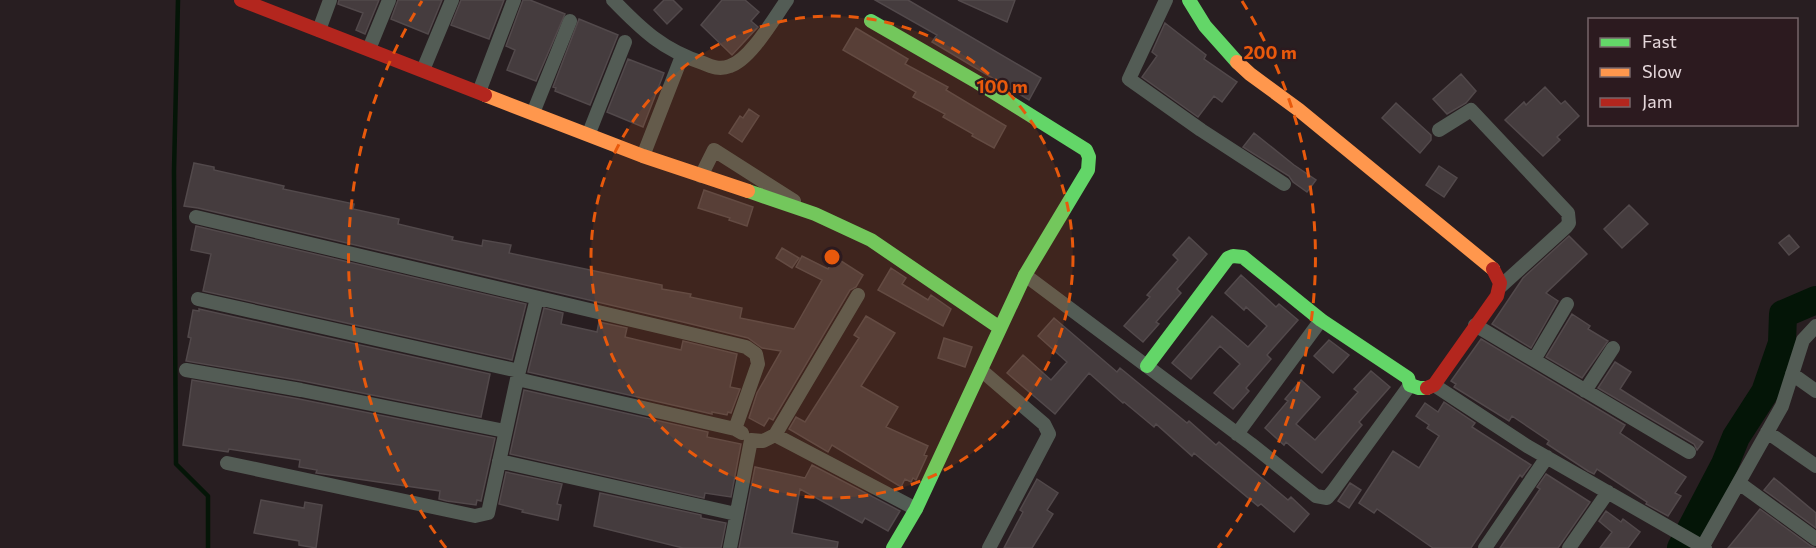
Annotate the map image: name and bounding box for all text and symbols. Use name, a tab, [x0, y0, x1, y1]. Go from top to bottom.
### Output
legend	[1588, 18, 1798, 126]
text: Fast	[1642, 30, 1677, 52]
text: 200 m	[1243, 41, 1297, 63]
text: Slow	[1642, 60, 1682, 82]
text: 100 m	[976, 75, 1028, 97]
text: Jam	[1642, 90, 1672, 112]
centre of rings	[822, 247, 842, 267]

